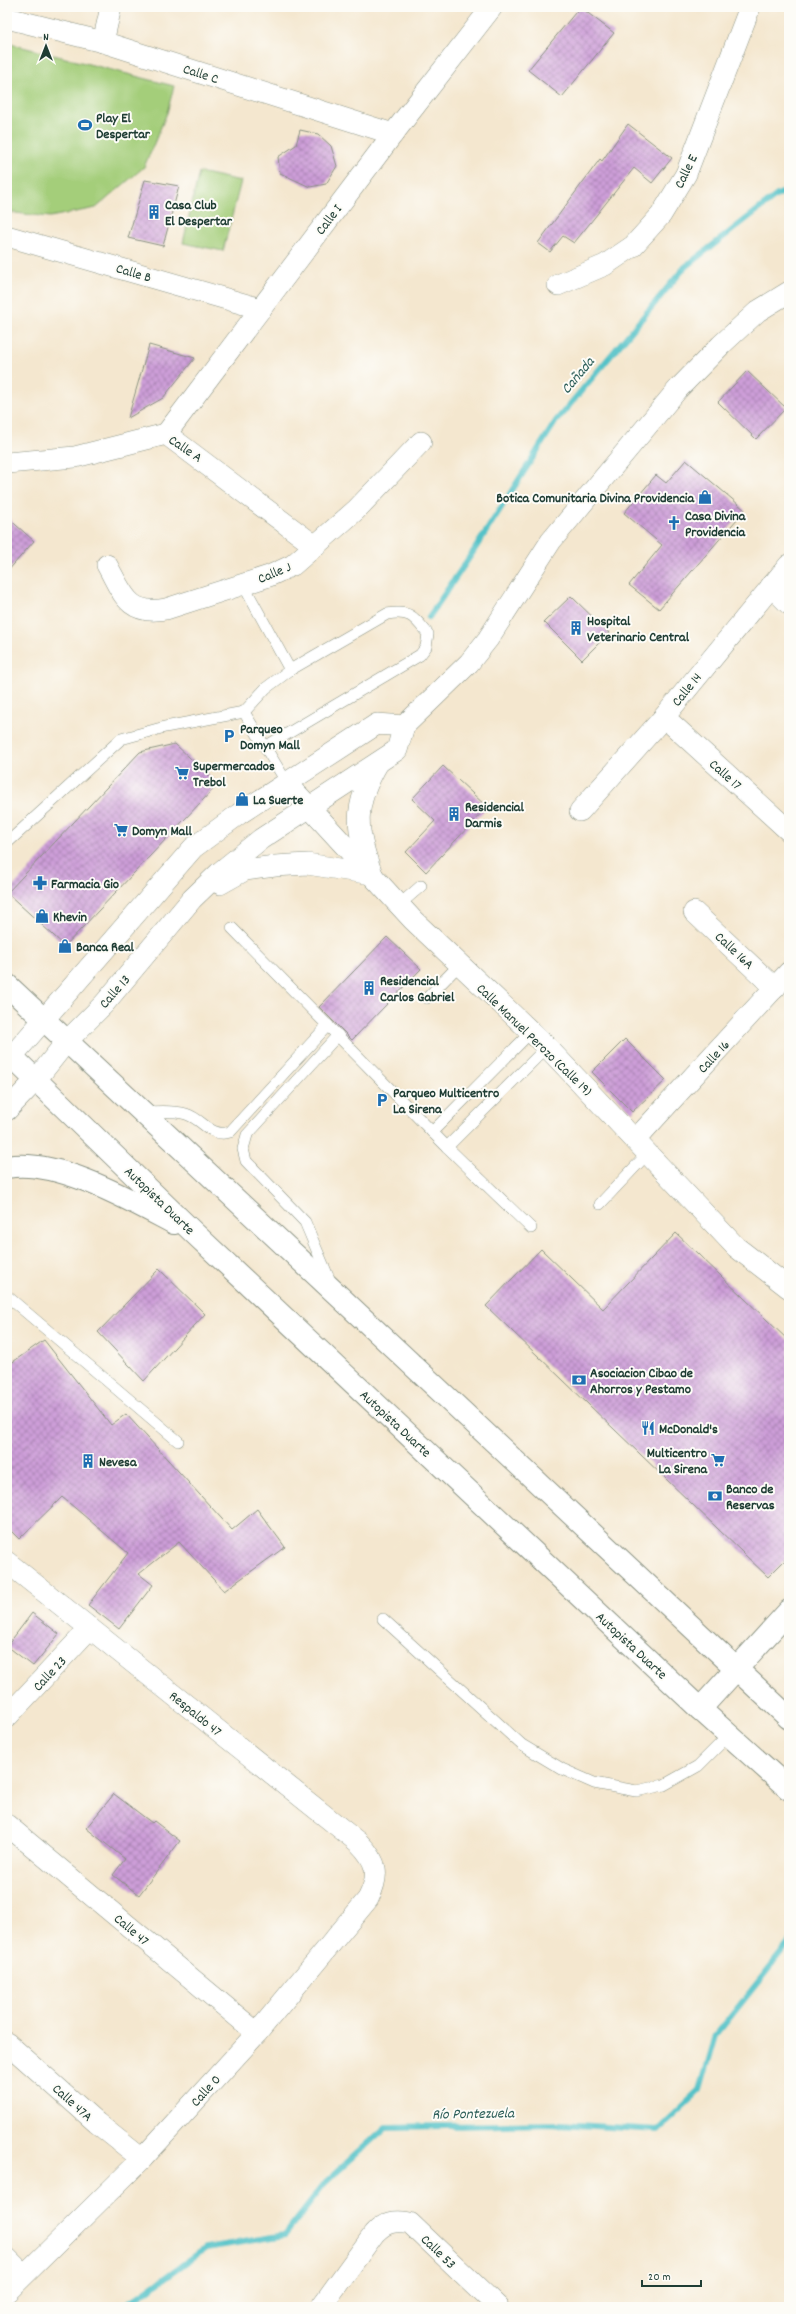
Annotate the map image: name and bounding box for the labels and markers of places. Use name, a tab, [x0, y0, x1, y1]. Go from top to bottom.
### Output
place label: Play El Despertar	[96, 109, 151, 145]
sports icon: Play El Despertar	[77, 117, 93, 133]
place label: Casa Club El Despertar	[165, 196, 233, 232]
building icon: Casa Club El Despertar	[146, 204, 162, 220]
place label: Botica Comunitaria Divina Providencia	[496, 489, 695, 509]
shop icon: Botica Comunitaria Divina Providencia	[697, 489, 713, 505]
place label: Casa Divina Providencia	[685, 507, 747, 543]
church icon: Casa Divina Providencia	[666, 515, 682, 531]
place label: Hospital Veterinario Central	[587, 612, 690, 648]
building icon: Hospital Veterinario Central	[568, 620, 584, 636]
place label: Parqueo Domyn Mall	[240, 720, 301, 756]
parking icon: Parqueo Domyn Mall	[221, 728, 237, 744]
place label: Supermercados Trebol	[193, 757, 275, 793]
supermarket icon: Supermercados Trebol	[174, 765, 190, 781]
shop icon: La Suerte	[234, 791, 250, 807]
place label: La Suerte	[253, 791, 303, 811]
place label: Residencial Darmis	[465, 798, 524, 834]
building icon: Residencial Darmis	[446, 806, 462, 822]
supermarket icon: Domyn Mall	[113, 822, 129, 838]
place label: Domyn Mall	[132, 822, 193, 842]
pharmacy icon: Farmacia Gio	[32, 875, 48, 891]
place label: Farmacia Gio	[51, 875, 119, 895]
shop icon: Khevin	[34, 908, 50, 924]
place label: Khevin	[53, 908, 87, 928]
shop icon: Banca Real	[57, 938, 73, 954]
place label: Banca Real	[76, 938, 135, 958]
place label: Residencial Carlos Gabriel	[380, 972, 455, 1008]
building icon: Residencial Carlos Gabriel	[361, 980, 377, 996]
place label: Parqueo Multicentro La Sirena	[393, 1084, 499, 1120]
parking icon: Parqueo Multicentro La Sirena	[374, 1092, 390, 1108]
place label: Asociacion Cibao de Ahorros y Pestamo	[590, 1364, 693, 1400]
bank icon: Asociacion Cibao de Ahorros y Pestamo	[571, 1372, 587, 1388]
restaurant icon: McDonald's	[640, 1420, 656, 1436]
place label: McDonald's	[659, 1420, 718, 1440]
place label: Multicentro La Sirena	[647, 1444, 708, 1480]
supermarket icon: Multicentro La Sirena	[710, 1452, 726, 1468]
building icon: Nevesa	[80, 1453, 96, 1469]
place label: Nevesa	[99, 1453, 138, 1473]
place label: Banco de Reservas	[726, 1480, 775, 1516]
bank icon: Banco de Reservas	[707, 1488, 723, 1504]

